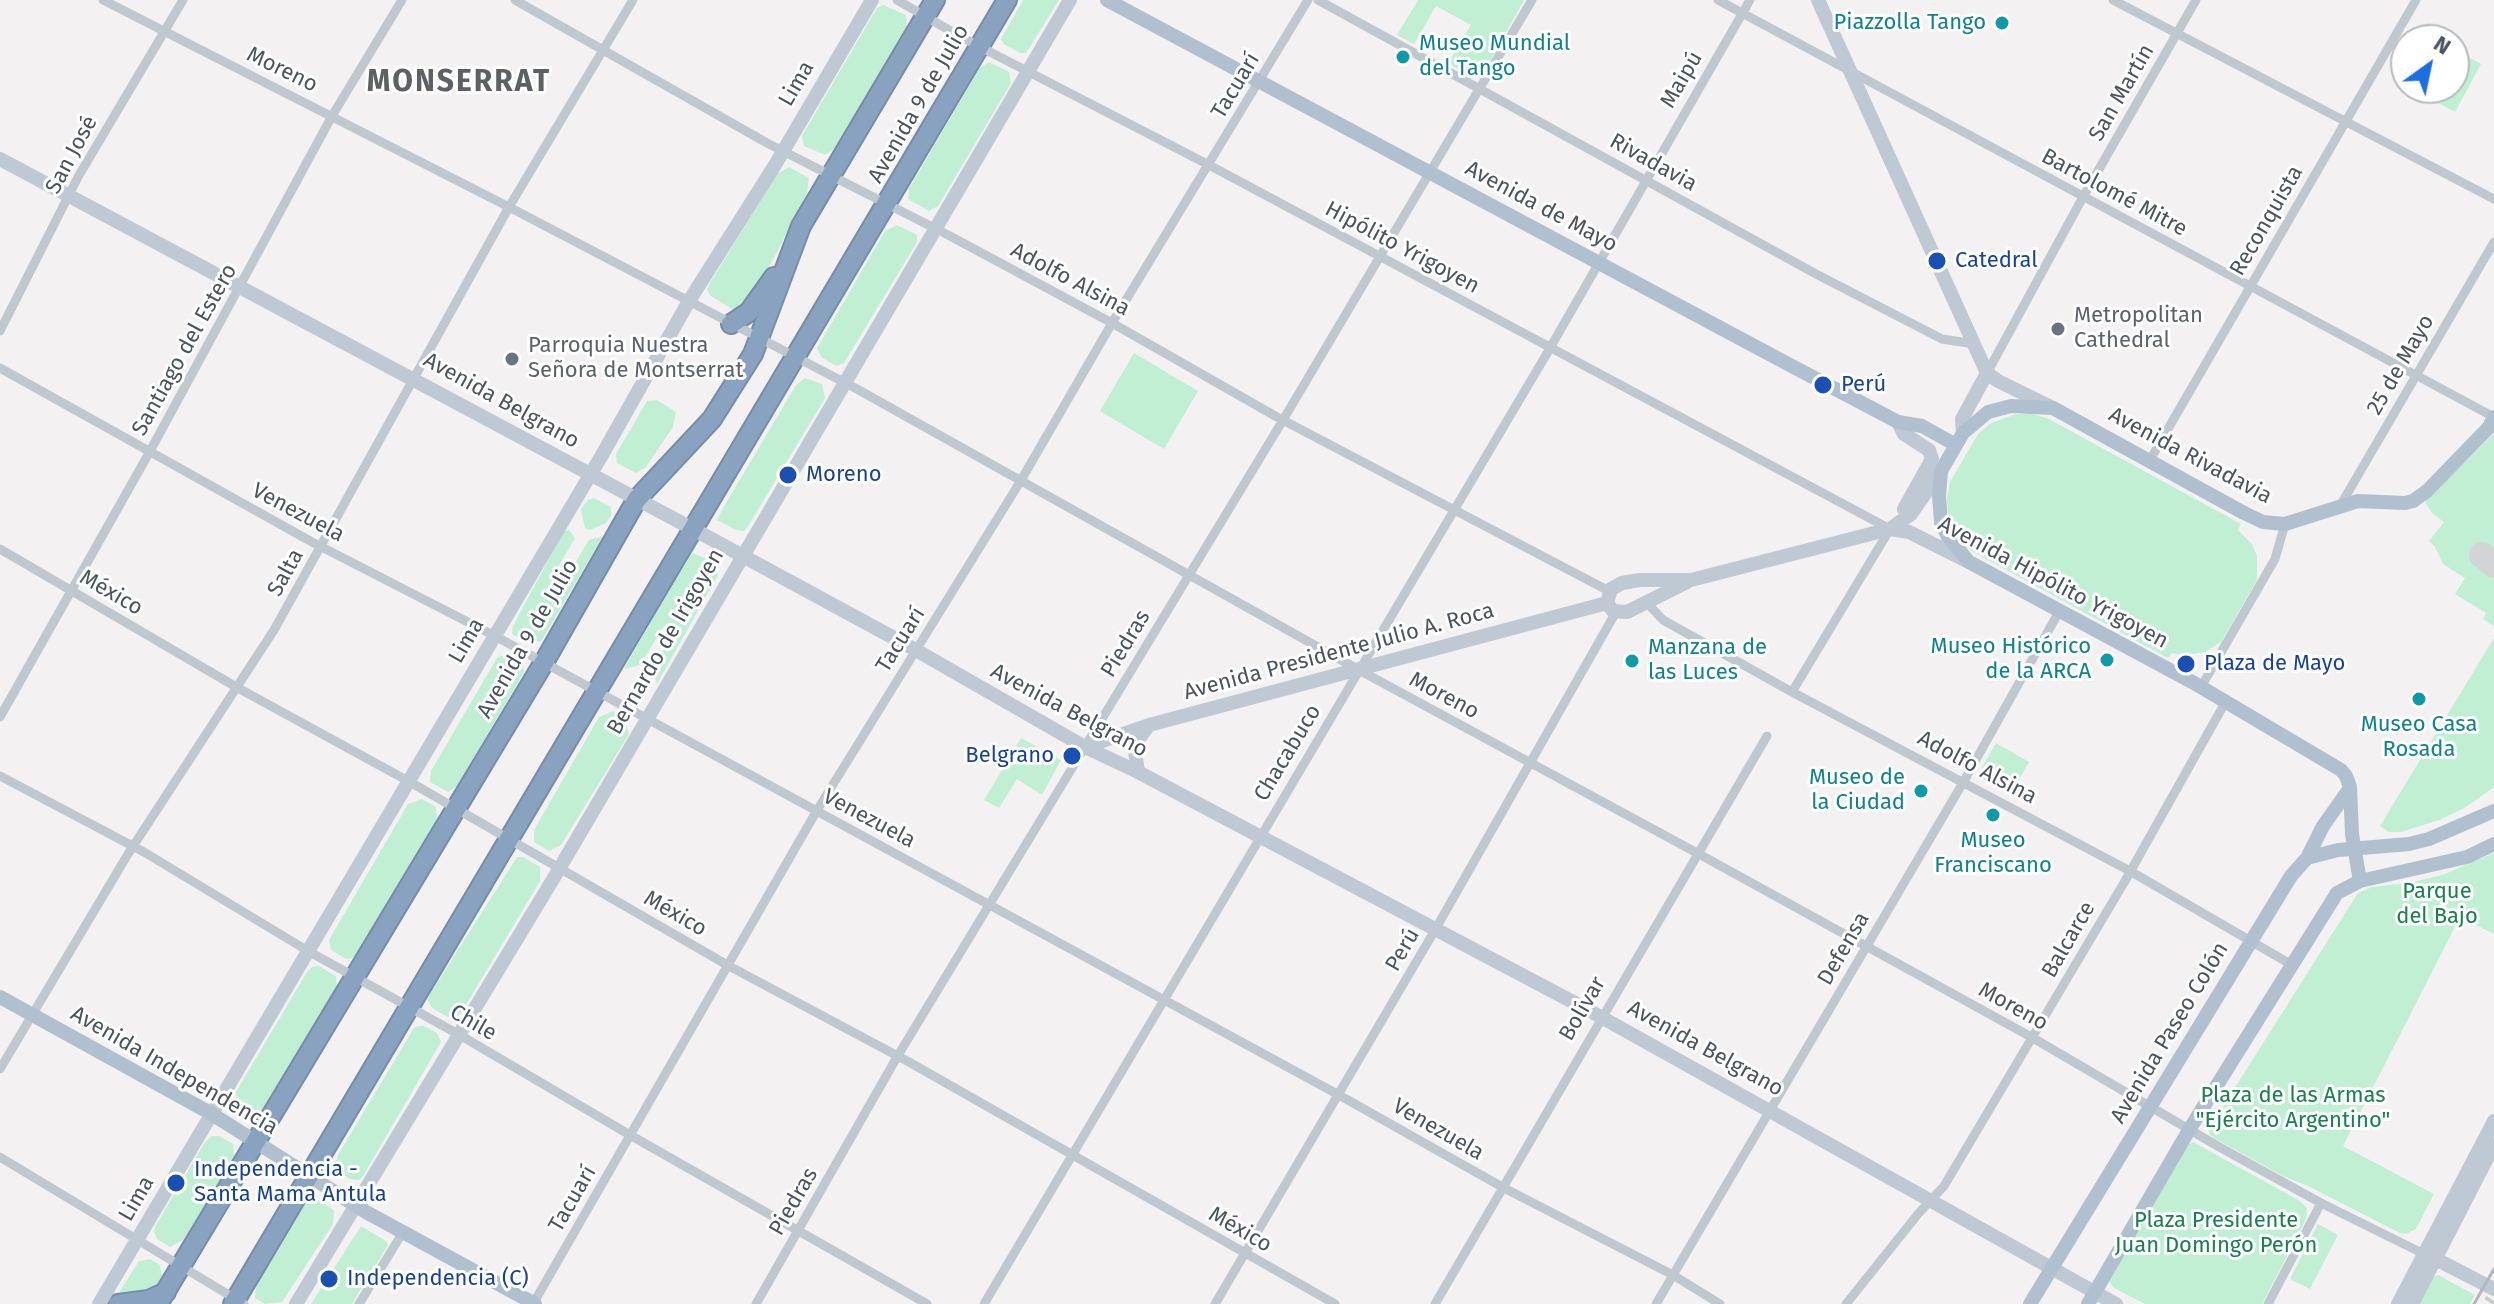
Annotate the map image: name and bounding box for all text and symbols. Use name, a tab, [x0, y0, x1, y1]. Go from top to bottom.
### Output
place label: Piazzolla Tango	[1833, 10, 1986, 36]
marker: Piazzolla Tango	[1993, 14, 2011, 32]
street label: Avenida 9 de Julio	[863, 20, 975, 188]
north arrow	[2390, 24, 2470, 104]
text: N	[2429, 30, 2456, 60]
place label: Museo Mundial del Tango	[1419, 31, 1570, 82]
street label: San Martín	[2084, 40, 2160, 146]
street label: Moreno	[242, 42, 322, 98]
street label: Maipú	[1655, 47, 1709, 113]
street label: Tacuarí	[1206, 48, 1266, 124]
marker: Museo Mundial del Tango	[1394, 48, 1412, 66]
street label: Lima	[774, 57, 820, 111]
district label: MONSERRAT	[367, 65, 551, 101]
street label: San José	[41, 111, 103, 199]
street label: Rivadavia	[1605, 128, 1701, 198]
street label: Bartolomé Mitre	[2037, 143, 2191, 243]
street label: Avenida de Mayo	[1460, 156, 1622, 258]
street label: Reconquista	[2225, 161, 2309, 281]
street label: Hipólito Yrigoyen	[1320, 196, 1484, 300]
street label: Adolfo Alsina	[1006, 238, 1134, 322]
place label: Catedral	[1955, 248, 2038, 274]
marker: Catedral	[1926, 250, 1948, 272]
street label: Santiago del Estero	[127, 260, 243, 440]
place label: Metropolitan Cathedral	[2074, 303, 2203, 354]
street label: 25 de Mayo	[2362, 310, 2440, 420]
marker: Metropolitan Cathedral	[2049, 320, 2067, 338]
place label: Parroquia Nuestra Señora de Montserrat	[528, 333, 743, 384]
street label: Avenida Belgrano	[418, 347, 584, 455]
marker: Parroquia Nuestra Señora de Montserrat	[503, 350, 521, 368]
place label: Perú	[1841, 372, 1886, 398]
marker: Perú	[1812, 374, 1834, 396]
street label: Avenida Rivadavia	[2104, 402, 2276, 510]
place label: Moreno	[806, 462, 882, 488]
marker: Moreno	[777, 464, 799, 486]
street label: Venezuela	[247, 478, 349, 548]
street label: Avenida Hipólito Yrigoyen	[1934, 511, 2172, 655]
street label: Bernardo de Irigoyen	[602, 544, 730, 740]
street label: Salta	[262, 545, 310, 601]
street label: Avenida 9 de Julio	[472, 555, 584, 723]
street label: México	[75, 564, 147, 622]
street label: Avenida Presidente Julio A. Roca	[1181, 598, 1497, 706]
street label: Tacuarí	[871, 602, 931, 678]
street label: Piedras	[1096, 606, 1156, 682]
street label: Lima	[444, 614, 490, 668]
place label: Museo Histórico de la ARCA	[1931, 634, 2091, 686]
place label: Manzana de las Luces	[1648, 635, 1767, 686]
marker: Museo Histórico de la ARCA	[2098, 651, 2116, 669]
place label: Plaza de Mayo	[2204, 651, 2345, 677]
marker: Manzana de las Luces	[1623, 652, 1641, 670]
marker: Plaza de Mayo	[2175, 653, 2197, 675]
street label: Avenida Belgrano	[986, 658, 1152, 764]
street label: Moreno	[1404, 667, 1484, 725]
marker: Museo Casa Rosada	[2410, 690, 2428, 708]
street label: Chacabuco	[1249, 700, 1327, 806]
place label: Museo Casa Rosada	[2361, 712, 2477, 764]
street label: Adolfo Alsina	[1913, 726, 2041, 810]
place label: Belgrano	[965, 743, 1054, 769]
marker: Belgrano	[1061, 745, 1083, 767]
place label: Museo de la Ciudad	[1809, 765, 1905, 816]
marker: Museo de la Ciudad	[1912, 782, 1930, 800]
street label: Venezuela	[818, 784, 920, 854]
marker: Museo Franciscano	[1984, 806, 2002, 824]
place label: Museo Franciscano	[1934, 828, 2052, 880]
park label: Parque del Bajo	[2396, 879, 2478, 930]
street label: México	[639, 885, 711, 943]
street label: Balcarce	[2037, 897, 2101, 983]
street label: Defensa	[1813, 908, 1875, 990]
street label: Perú	[1380, 924, 1426, 976]
street label: Avenida Paseo Colón	[2106, 938, 2234, 1128]
street label: Bolívar	[1554, 972, 1612, 1046]
street label: Moreno	[1974, 977, 2052, 1037]
street label: Avenida Belgrano	[1622, 995, 1788, 1103]
street label: Chile	[445, 999, 501, 1047]
street label: Avenida Independencia	[66, 1001, 282, 1141]
park label: Plaza de las Armas "Ejército Argentino"	[2196, 1083, 2390, 1134]
street label: Venezuela	[1388, 1093, 1488, 1167]
place label: Independencia - Santa Mama Antula	[194, 1157, 387, 1208]
street label: Tacuarí	[544, 1161, 602, 1237]
street label: Piedras	[764, 1163, 824, 1241]
street label: Lima	[114, 1172, 160, 1226]
marker: Independencia - Santa Mama Antula	[165, 1172, 187, 1194]
street label: México	[1204, 1201, 1276, 1259]
park label: Plaza Presidente Juan Domingo Perón	[2115, 1208, 2317, 1260]
place label: Independencia (C)	[347, 1266, 529, 1292]
marker: Independencia (C)	[318, 1268, 340, 1290]

